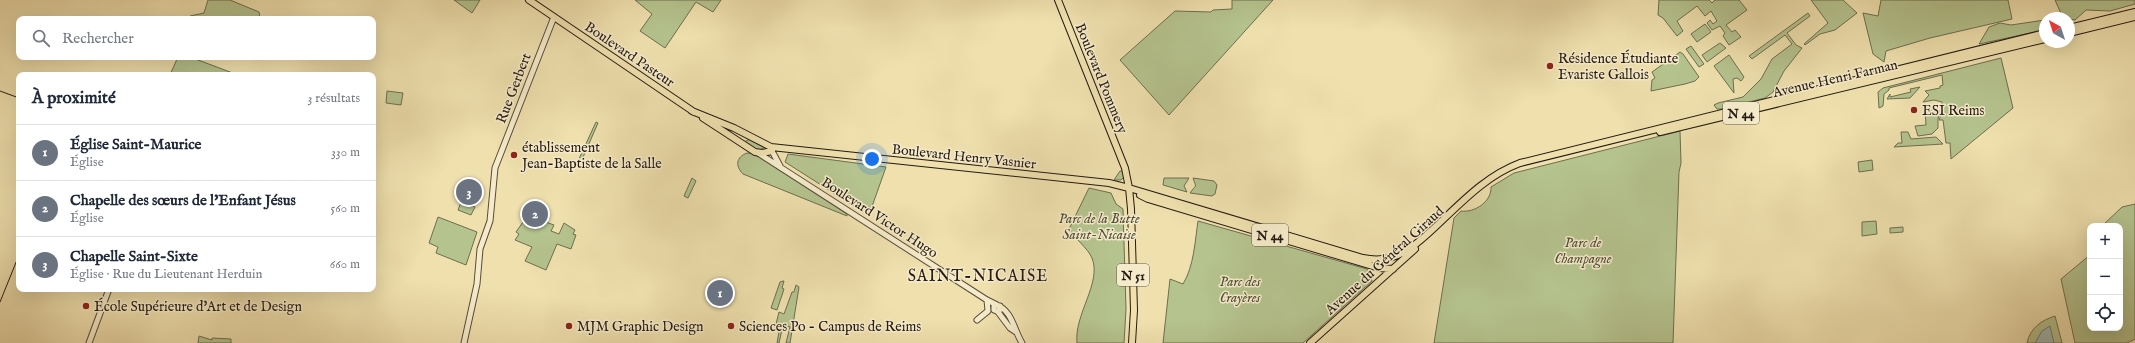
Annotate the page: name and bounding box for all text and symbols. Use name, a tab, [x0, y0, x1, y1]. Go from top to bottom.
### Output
north arrow	[2039, 12, 2075, 48]
search box	[16, 16, 376, 60]
street label: Boulevard Pasteur	[581, 18, 678, 92]
street label: Boulevard Pommery	[1071, 21, 1131, 136]
icon: search	[30, 27, 52, 49]
text: Rechercher	[62, 29, 134, 48]
place label: Résidence Étudiante Evariste Gallois	[1558, 49, 1679, 84]
street label: Rue Gerbert	[492, 50, 536, 126]
street label: Avenue Henri Farman	[1770, 56, 1900, 102]
marker: Résidence Étudiante Evariste Gallois	[1545, 61, 1555, 71]
text: À proximité	[32, 88, 116, 109]
text: 3 résultats	[308, 90, 360, 107]
road number: N 44	[1723, 102, 1759, 124]
place label: ESI Reims	[1922, 102, 1985, 120]
marker: ESI Reims	[1909, 105, 1919, 115]
text: Église Saint-Maurice	[70, 135, 201, 154]
place label: établissement Jean-Baptiste de la Salle	[520, 139, 662, 173]
street label: Boulevard Henry Vasnier	[891, 140, 1037, 174]
text: 1	[43, 144, 47, 161]
text: 330 m	[331, 144, 360, 161]
your location	[862, 149, 882, 169]
marker: établissement Jean-Baptiste de la Salle	[509, 150, 519, 160]
text: Église	[70, 154, 104, 171]
street label: Boulevard Victor Hugo	[818, 173, 942, 263]
pin: 3	[456, 177, 482, 207]
text: Chapelle des sœurs de l'Enfant Jésus	[70, 191, 296, 210]
pin: 2	[522, 199, 548, 229]
text: 2	[42, 200, 48, 217]
text: 560 m	[331, 200, 360, 217]
street label: Avenue du Général Giraud	[1321, 202, 1448, 320]
text: Église	[70, 210, 104, 227]
park label: Parc de la Butte Saint-Nicaise	[1058, 210, 1140, 244]
map controls	[2087, 223, 2123, 331]
button: +	[2087, 223, 2123, 259]
road number: N 44	[1252, 224, 1288, 246]
park label: Parc de Champagne	[1554, 234, 1612, 269]
text: Chapelle Saint-Sixte	[70, 247, 198, 266]
text: 3	[43, 256, 47, 273]
text: 660 m	[330, 256, 360, 273]
button: −	[2087, 259, 2123, 295]
road number: N 51	[1117, 264, 1149, 286]
text: Église · Rue du Lieutenant Herduin	[70, 266, 262, 283]
district label: SAINT-NICAISE	[908, 267, 1048, 287]
park label: Parc des Crayères	[1220, 273, 1261, 307]
pin: 1	[707, 278, 733, 308]
button: locate	[2087, 295, 2123, 331]
place label: École Supérieure d'Art et de Design	[94, 297, 302, 316]
marker: École Supérieure d'Art et de Design	[81, 301, 91, 311]
place label: MJM Graphic Design	[577, 318, 704, 336]
place label: Sciences Po - Campus de Reims	[739, 318, 921, 336]
marker: MJM Graphic Design	[564, 321, 574, 331]
marker: Sciences Po - Campus de Reims	[726, 321, 736, 331]

